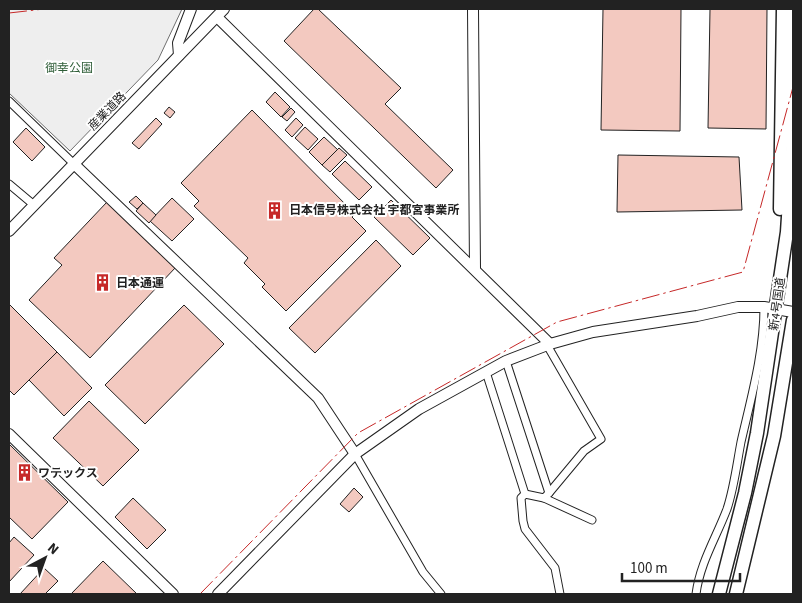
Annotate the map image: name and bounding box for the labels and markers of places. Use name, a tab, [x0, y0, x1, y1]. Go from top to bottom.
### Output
building icon: 日本信号株式会社 宇都宮事業所	[265, 200, 285, 220]
place label: 日本信号株式会社 宇都宮事業所	[289, 202, 459, 219]
building icon: 日本通運	[92, 273, 112, 293]
place label: 日本通運	[116, 275, 164, 292]
building icon: ワテックス	[14, 463, 34, 483]
place label: ワテックス	[38, 465, 98, 482]

